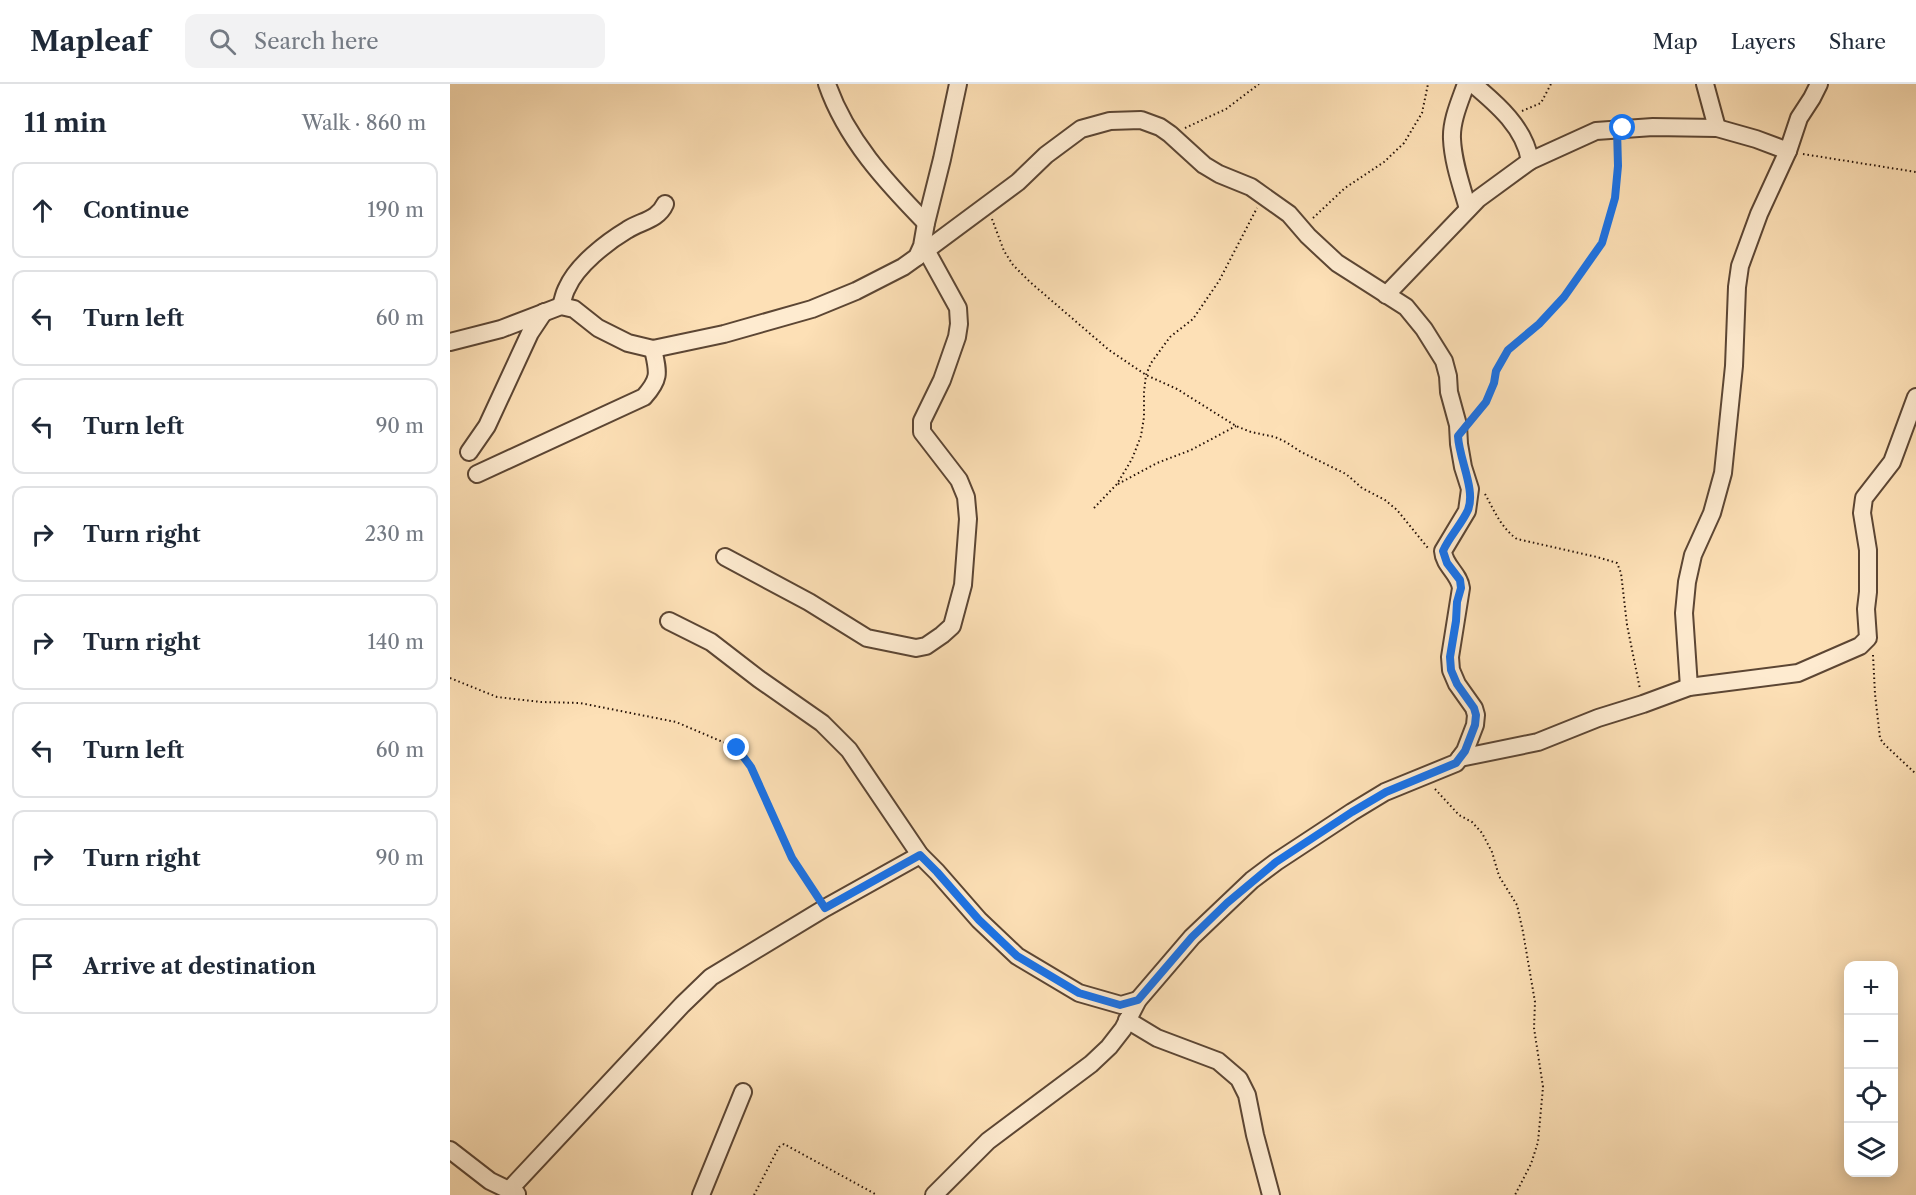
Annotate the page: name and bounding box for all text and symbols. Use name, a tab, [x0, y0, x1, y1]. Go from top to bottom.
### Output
search box	[185, 14, 605, 68]
text: Mapleaf	[30, 24, 149, 58]
icon: search	[206, 25, 239, 58]
text: Search here	[254, 28, 379, 55]
text: Map	[1653, 29, 1698, 54]
text: Layers	[1731, 29, 1796, 54]
text: Share	[1829, 29, 1886, 54]
text: 11 min	[24, 107, 107, 139]
text: Walk · 860 m	[302, 111, 426, 135]
route start	[1609, 114, 1635, 140]
icon: ahead	[26, 194, 59, 227]
text: Continue	[83, 197, 189, 224]
text: 190 m	[367, 198, 424, 222]
icon: left	[26, 302, 59, 335]
text: Turn left	[83, 305, 184, 332]
text: 60 m	[376, 306, 424, 330]
icon: left	[26, 410, 59, 443]
text: Turn left	[83, 413, 184, 440]
text: 90 m	[376, 414, 424, 438]
icon: right	[26, 518, 59, 551]
text: Turn right	[83, 521, 201, 548]
text: 230 m	[365, 522, 424, 546]
icon: right	[26, 626, 59, 659]
text: Turn right	[83, 629, 201, 656]
text: 140 m	[367, 630, 424, 654]
icon: left	[26, 734, 59, 767]
route end	[723, 734, 749, 760]
text: Turn left	[83, 737, 184, 764]
text: 60 m	[376, 738, 424, 762]
icon: right	[26, 842, 59, 875]
text: Turn right	[83, 845, 201, 872]
text: 90 m	[376, 846, 424, 870]
icon: arrive	[26, 950, 59, 983]
text: Arrive at destination	[83, 953, 316, 980]
map controls	[1844, 961, 1898, 1177]
button: +	[1844, 961, 1898, 1015]
button: −	[1844, 1015, 1898, 1069]
button: locate	[1844, 1069, 1898, 1123]
button: layers	[1844, 1123, 1898, 1177]

